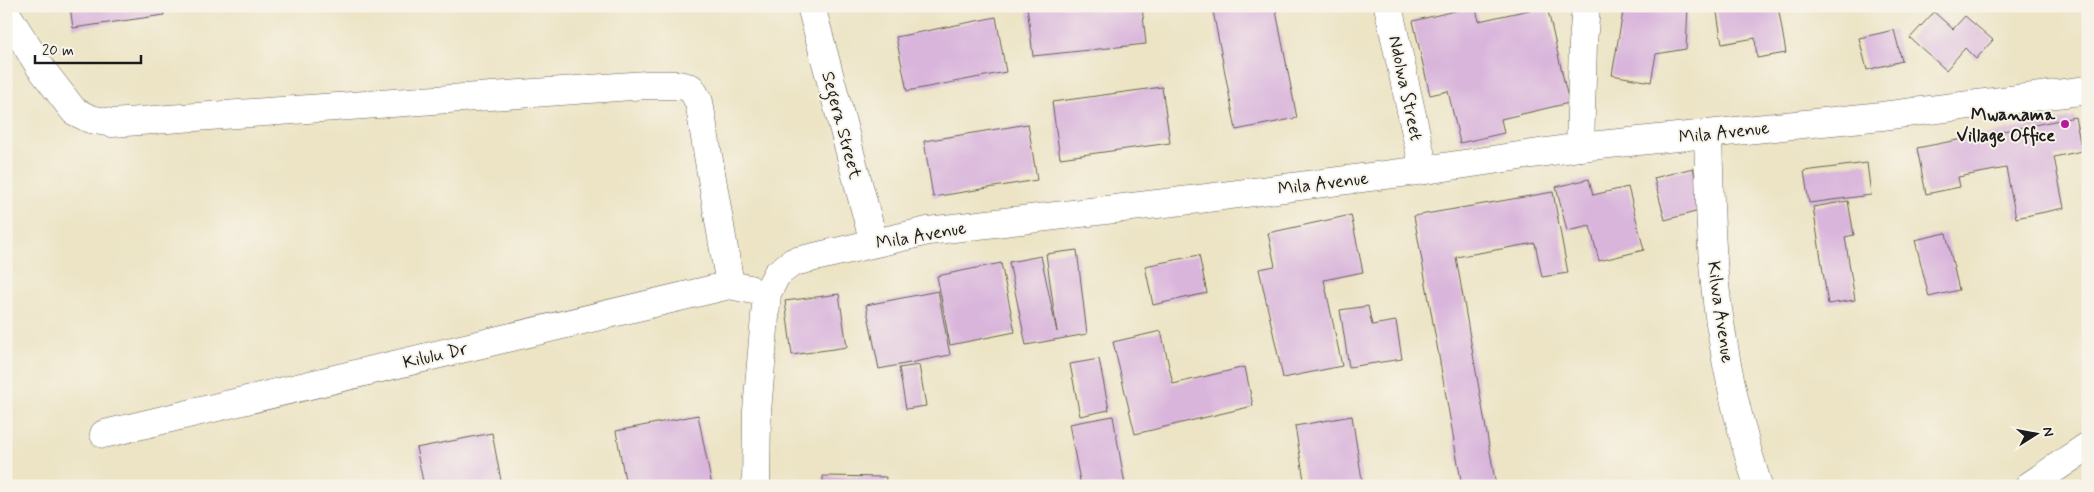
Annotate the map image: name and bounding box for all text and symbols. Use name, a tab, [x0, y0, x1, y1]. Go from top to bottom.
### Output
scale bar	[35, 32, 141, 64]
street label: Ndolwa Street	[1382, 33, 1428, 143]
text: 20 m	[42, 41, 74, 61]
street label: Segera Street	[813, 69, 867, 183]
place label: Mwanama Village Office	[1956, 103, 2056, 148]
street label: Mila Avenue	[1677, 116, 1771, 150]
marker: Mwanama Village Office	[2059, 118, 2071, 130]
street label: Mila Avenue	[1276, 167, 1370, 201]
street label: Mila Avenue	[874, 216, 968, 256]
street label: Kilwa Avenue	[1701, 260, 1739, 365]
street label: Kilulu Dr	[401, 337, 470, 375]
north arrow	[2012, 410, 2062, 460]
text: N	[2038, 425, 2058, 438]

